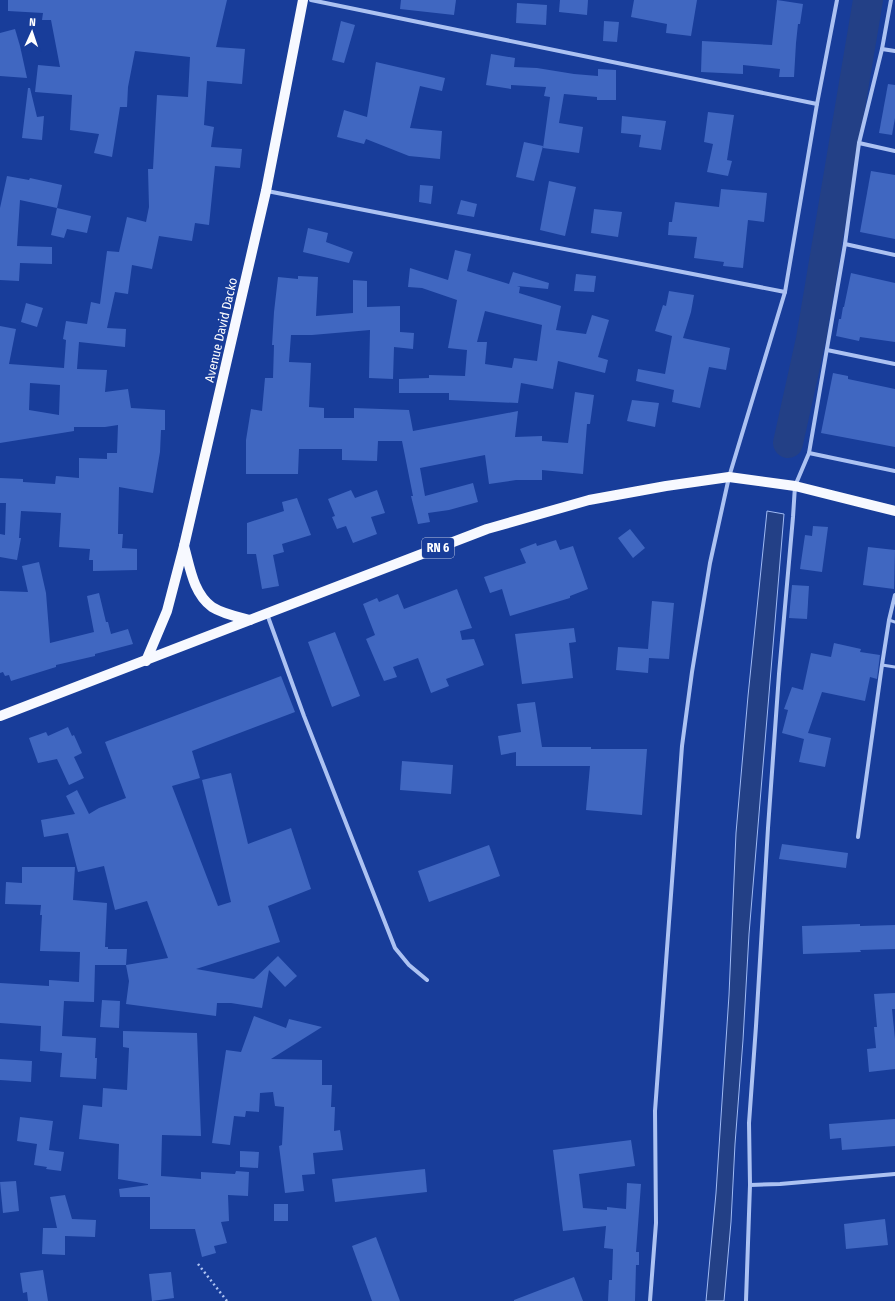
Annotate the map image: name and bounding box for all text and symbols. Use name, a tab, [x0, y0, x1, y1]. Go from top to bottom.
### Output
north arrow	[12, 12, 52, 52]
text: N	[29, 16, 36, 29]
street label: Avenue David Dacko	[202, 276, 240, 384]
road number: RN 6	[422, 538, 454, 558]

